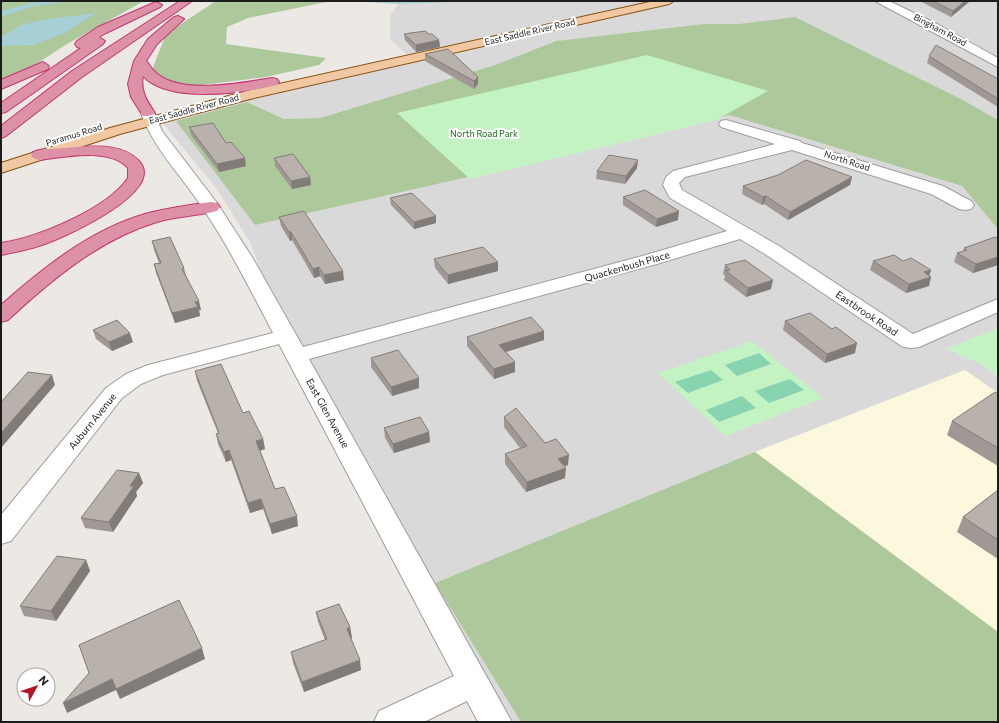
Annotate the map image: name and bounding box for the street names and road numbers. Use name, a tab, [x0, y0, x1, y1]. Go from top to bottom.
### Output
street label: Bingham Road	[912, 11, 969, 48]
street label: East Saddle River Road	[484, 16, 576, 47]
street label: East Saddle River Road	[148, 91, 240, 126]
street label: Paramus Road	[44, 121, 103, 148]
street label: North Road	[823, 148, 871, 173]
street label: Quackenbush Place	[583, 248, 671, 284]
street label: Eastbrook Road	[834, 288, 900, 338]
street label: East Glen Avenue	[304, 376, 352, 450]
street label: Auburn Avenue	[66, 390, 118, 452]

